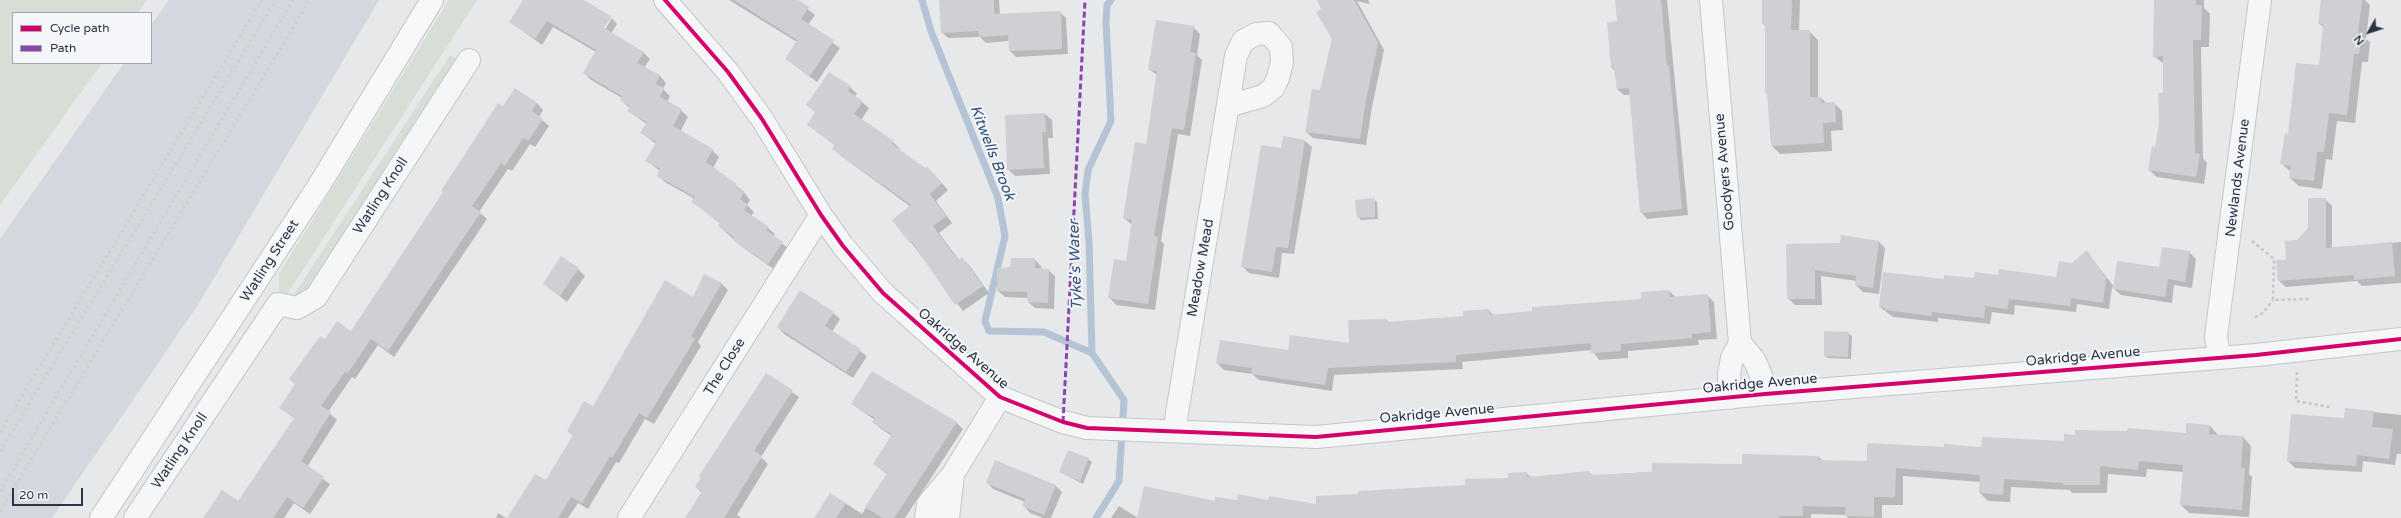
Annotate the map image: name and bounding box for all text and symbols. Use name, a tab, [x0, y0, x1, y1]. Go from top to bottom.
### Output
legend	[12, 12, 152, 64]
north arrow	[2349, 12, 2389, 52]
text: Cycle path	[50, 21, 109, 35]
text: N	[2351, 32, 2367, 47]
text: Path	[50, 41, 76, 55]
water label: Kitwells Brook	[966, 103, 1018, 203]
street label: Goodyers Avenue	[1712, 113, 1738, 231]
street label: Newlands Avenue	[2222, 118, 2254, 238]
street label: Watling Knoll	[350, 155, 412, 237]
street label: Watling Street	[237, 217, 303, 305]
street label: Meadow Mead	[1184, 218, 1218, 318]
water label: Tyke's Water	[1065, 220, 1087, 310]
street label: Oakridge Avenue	[914, 305, 1012, 393]
street label: The Close	[701, 335, 749, 399]
street label: Oakridge Avenue	[2025, 344, 2141, 370]
street label: Oakridge Avenue	[1702, 371, 1818, 397]
street label: Oakridge Avenue	[1379, 401, 1495, 427]
street label: Watling Knoll	[148, 410, 212, 492]
scale bar	[14, 480, 85, 506]
text: 20 m	[19, 488, 48, 502]

